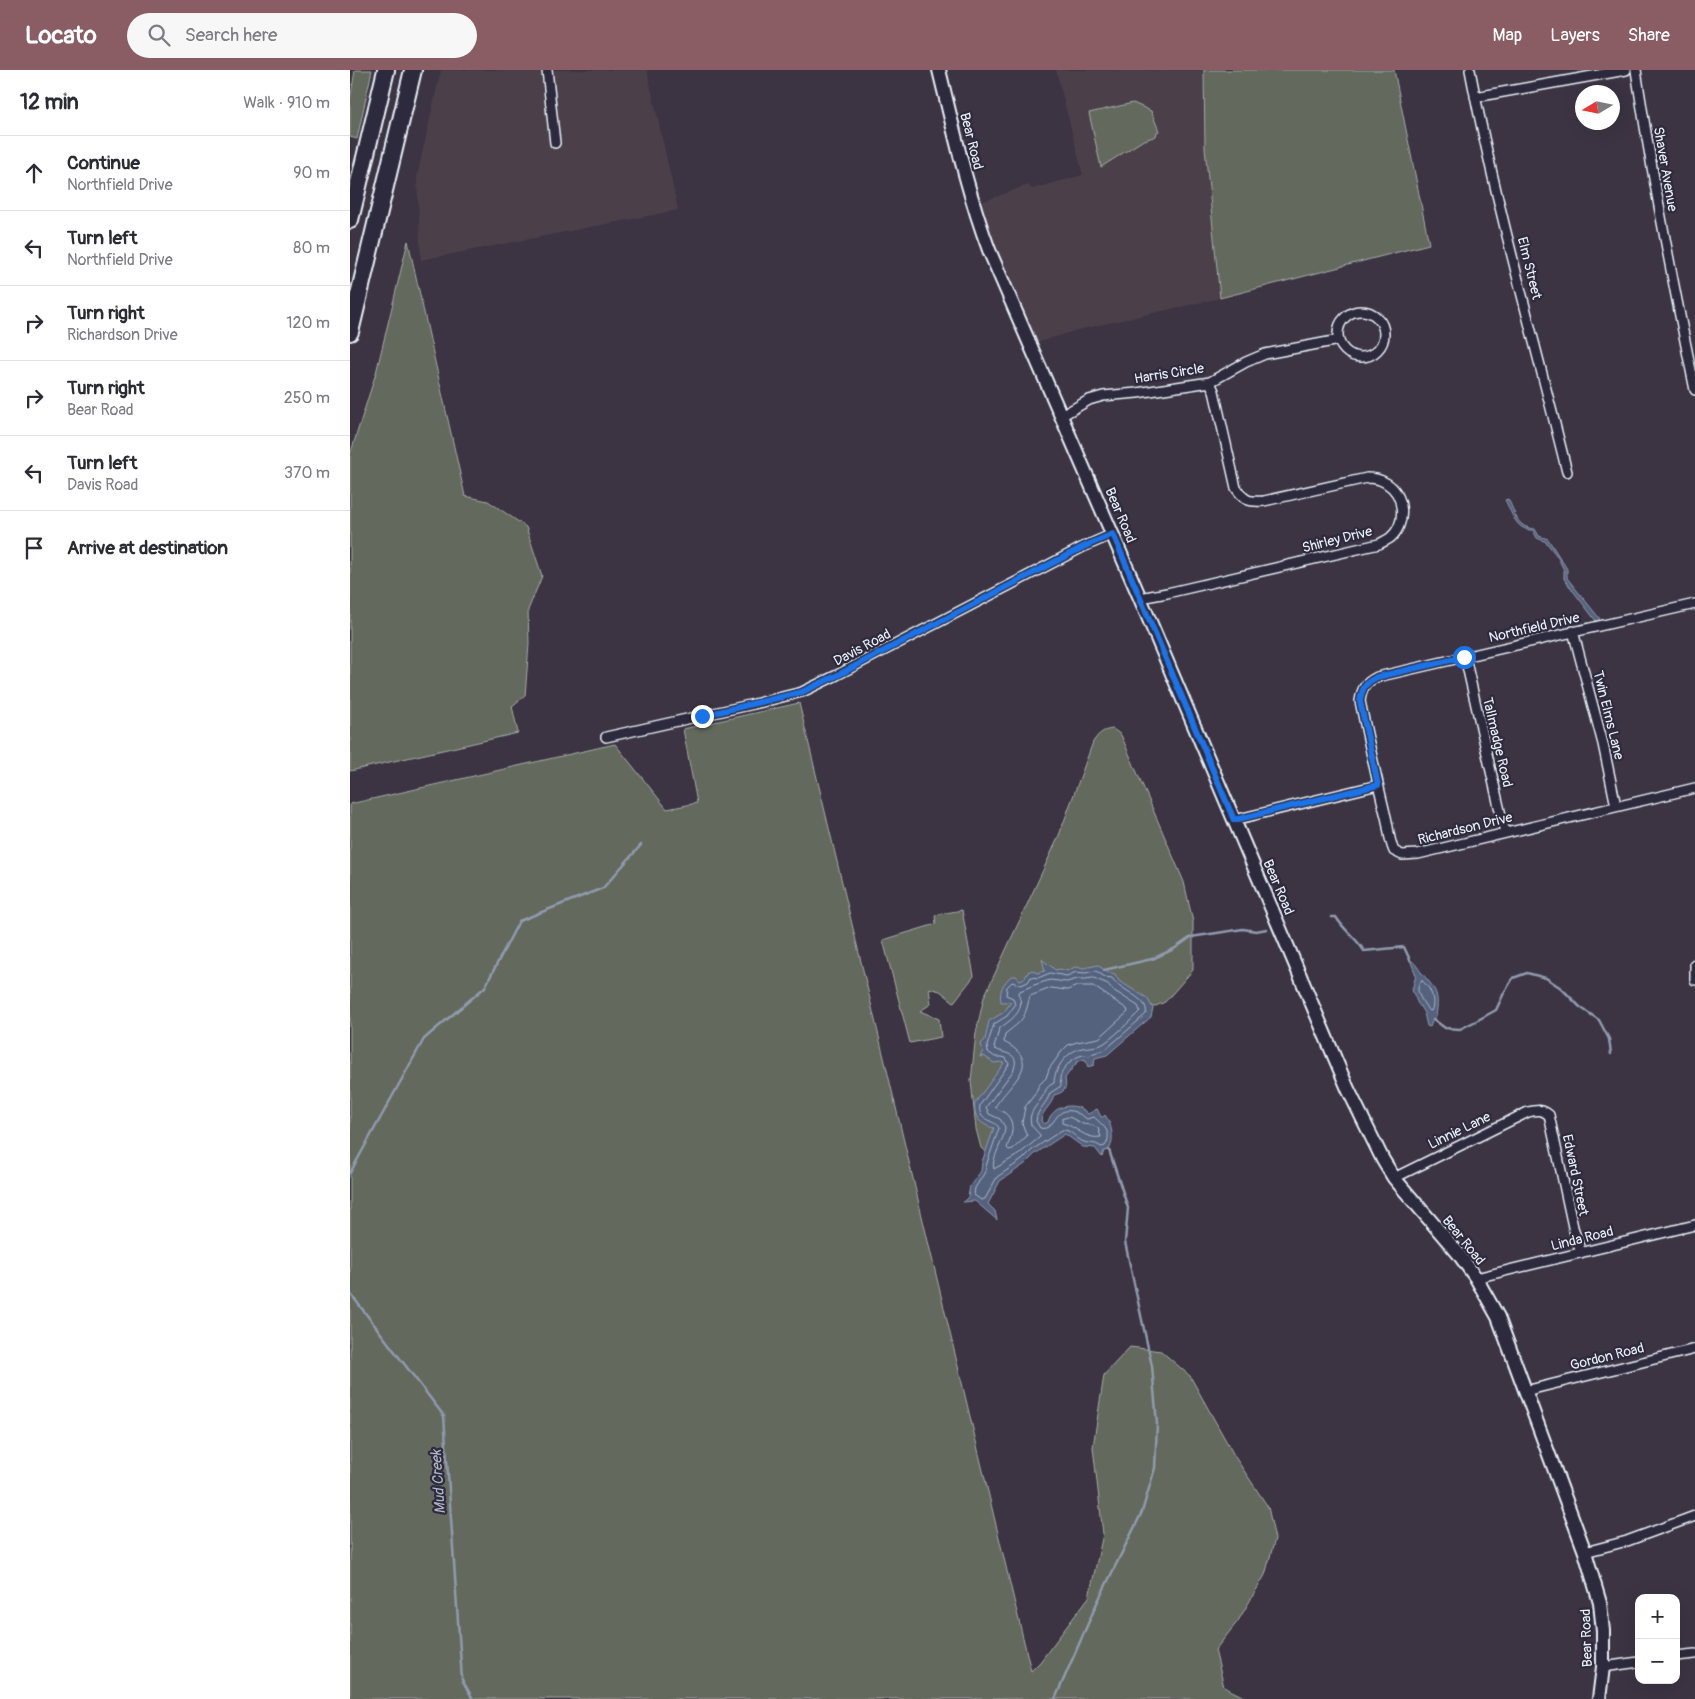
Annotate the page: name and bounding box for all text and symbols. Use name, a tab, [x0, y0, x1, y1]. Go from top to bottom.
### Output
search box	[127, 13, 477, 58]
text: Locato	[25, 21, 97, 50]
icon: search	[145, 21, 173, 49]
text: Search here	[185, 23, 277, 47]
text: Map	[1493, 24, 1522, 47]
text: Layers	[1550, 24, 1600, 47]
text: Share	[1628, 24, 1670, 47]
north arrow	[1575, 85, 1620, 130]
text: 12 min	[20, 89, 79, 116]
text: Walk · 910 m	[243, 93, 330, 113]
street label: Bear Road	[956, 111, 987, 172]
street label: Shaver Avenue	[1650, 126, 1681, 213]
text: Continue	[67, 151, 140, 175]
icon: ahead	[20, 159, 48, 187]
text: 90 m	[293, 163, 330, 183]
text: Northfield Drive	[67, 175, 173, 195]
text: Turn left	[67, 226, 137, 250]
icon: left	[20, 234, 48, 262]
street label: Elm Street	[1514, 235, 1546, 302]
text: 80 m	[293, 238, 330, 258]
text: Northfield Drive	[67, 250, 173, 270]
text: Turn right	[67, 301, 145, 325]
icon: right	[20, 309, 48, 337]
text: 120 m	[286, 313, 330, 333]
text: Richardson Drive	[67, 325, 178, 345]
street label: Harris Circle	[1133, 360, 1205, 387]
text: Turn right	[67, 376, 145, 400]
icon: right	[20, 384, 48, 412]
text: 250 m	[284, 388, 330, 408]
text: Bear Road	[67, 400, 134, 420]
text: Turn left	[67, 451, 137, 475]
icon: left	[20, 459, 48, 487]
text: 370 m	[284, 463, 330, 483]
text: Davis Road	[67, 475, 138, 495]
street label: Bear Road	[1101, 485, 1140, 546]
street label: Shirley Drive	[1300, 523, 1374, 556]
icon: arrive	[20, 534, 48, 562]
text: Arrive at destination	[67, 536, 228, 560]
street label: Northfield Drive	[1487, 609, 1581, 646]
street label: Davis Road	[831, 625, 894, 670]
route start	[1453, 646, 1476, 669]
street label: Twin Elms Lane	[1589, 669, 1628, 761]
street label: Tallmadge Road	[1479, 695, 1516, 789]
route end	[691, 705, 714, 728]
street label: Richardson Drive	[1416, 808, 1514, 848]
street label: Bear Road	[1259, 857, 1298, 918]
street label: Linnie Lane	[1425, 1108, 1493, 1153]
street label: Edward Street	[1559, 1133, 1592, 1218]
street label: Bear Road	[1439, 1212, 1489, 1268]
street label: Linda Road	[1549, 1223, 1615, 1254]
street label: Gordon Road	[1568, 1339, 1646, 1374]
water label: Mud Creek	[427, 1447, 450, 1515]
map controls	[1635, 1594, 1680, 1684]
button: +	[1635, 1594, 1680, 1639]
street label: Bear Road	[1577, 1608, 1596, 1667]
button: −	[1635, 1639, 1680, 1684]

